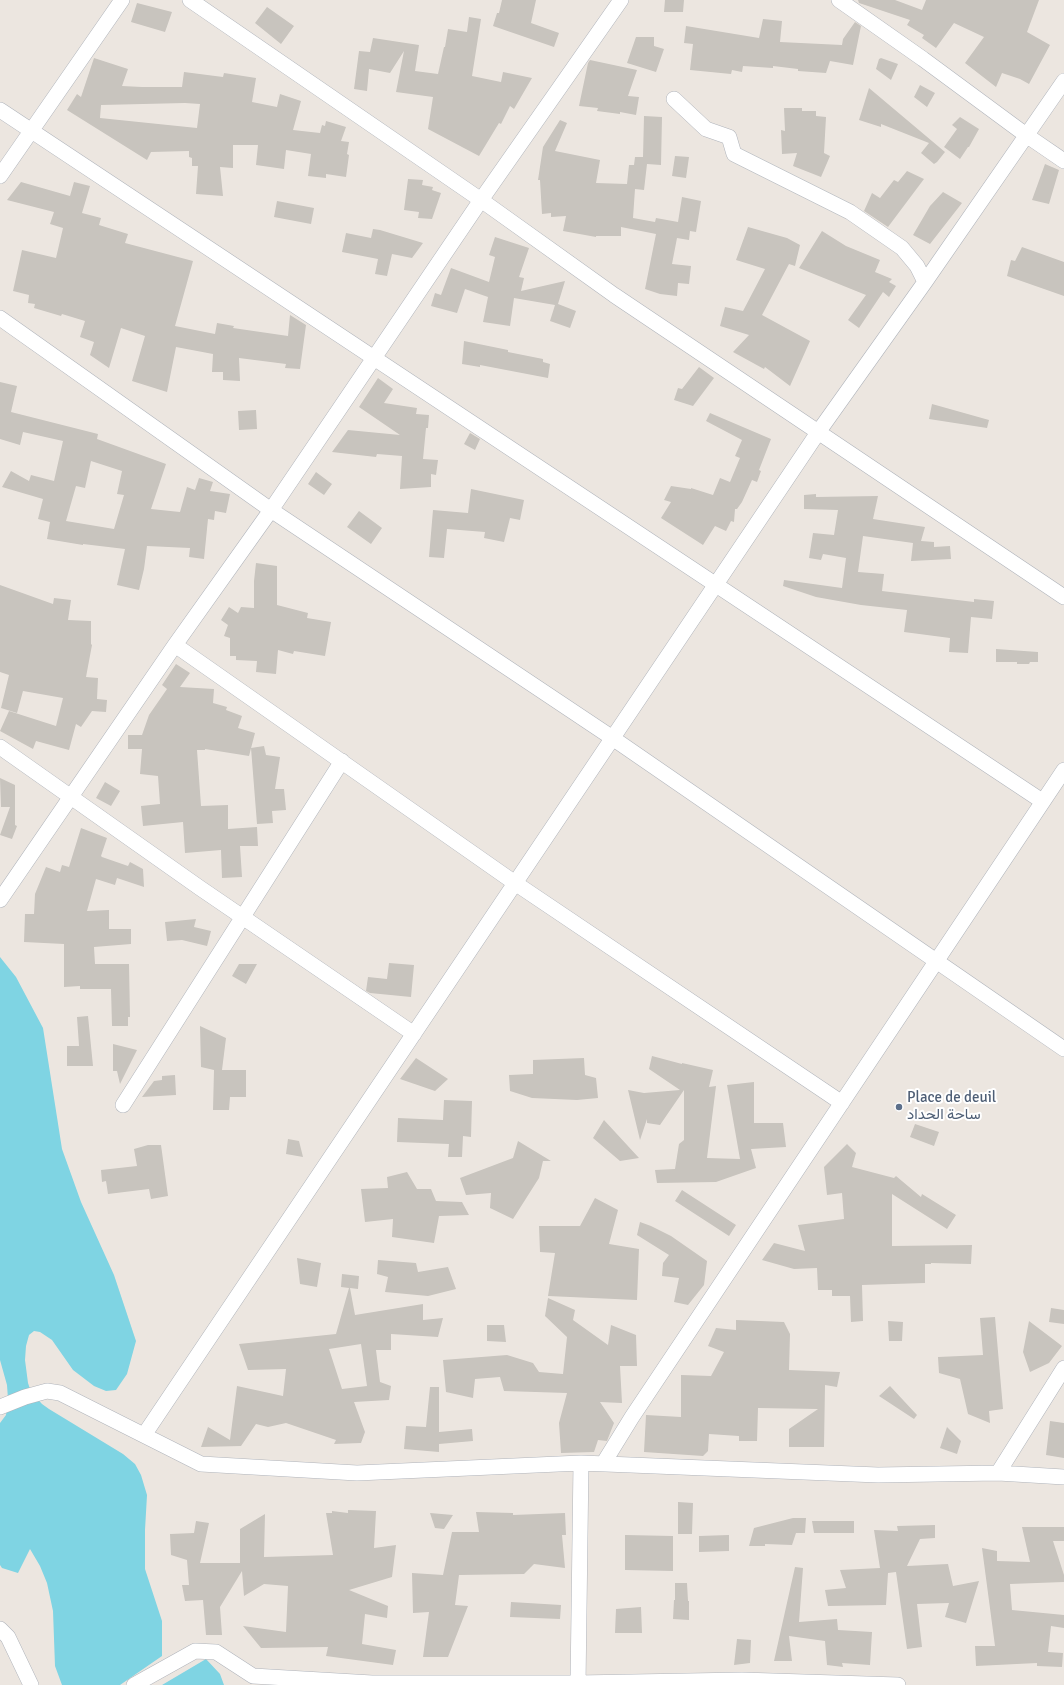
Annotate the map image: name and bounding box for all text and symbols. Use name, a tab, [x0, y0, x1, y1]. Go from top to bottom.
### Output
place label: Place de deuil ساحة الحداد	[907, 1089, 996, 1124]
marker: Place de deuil ساحة الحداد	[894, 1102, 904, 1112]

